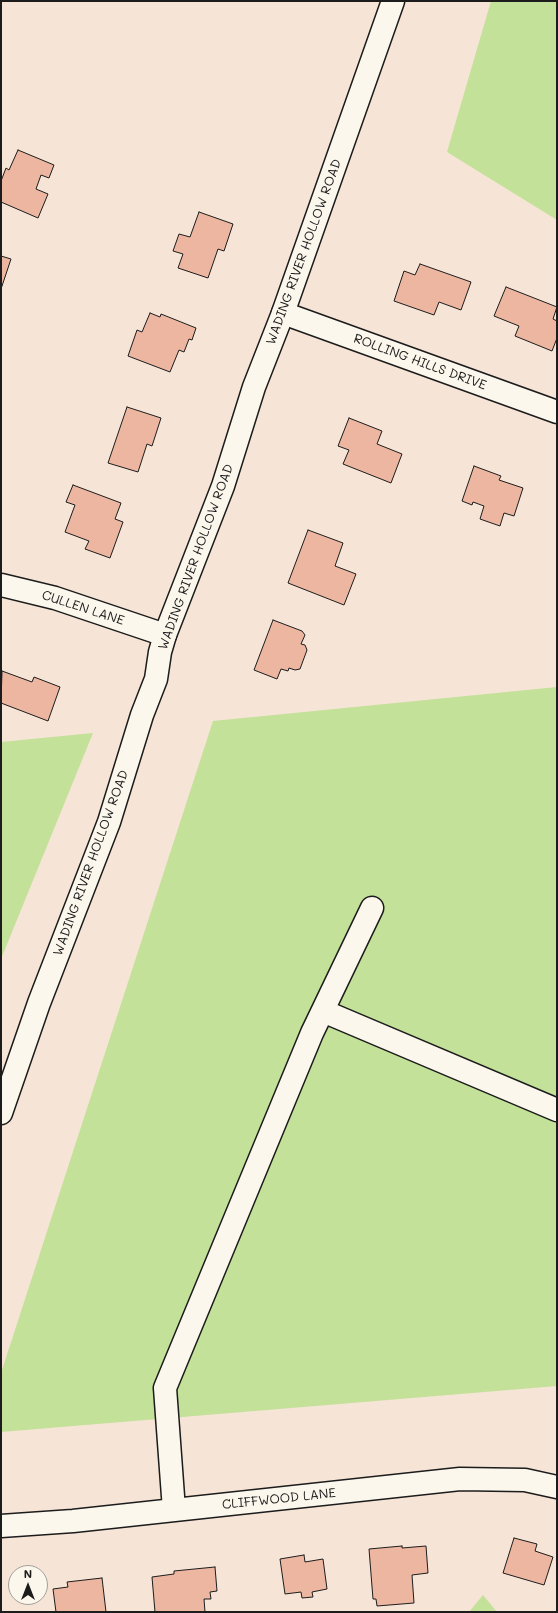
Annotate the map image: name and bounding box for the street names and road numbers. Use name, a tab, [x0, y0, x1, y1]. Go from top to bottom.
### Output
street label: WADING RIVER HOLLOW ROAD	[263, 157, 345, 347]
street label: ROLLING HILLS DRIVE	[351, 331, 489, 393]
street label: WADING RIVER HOLLOW ROAD	[155, 462, 237, 652]
street label: CULLEN LANE	[40, 587, 126, 629]
street label: WADING RIVER HOLLOW ROAD	[50, 768, 132, 958]
street label: CLIFFWOOD LANE	[221, 1485, 337, 1513]

